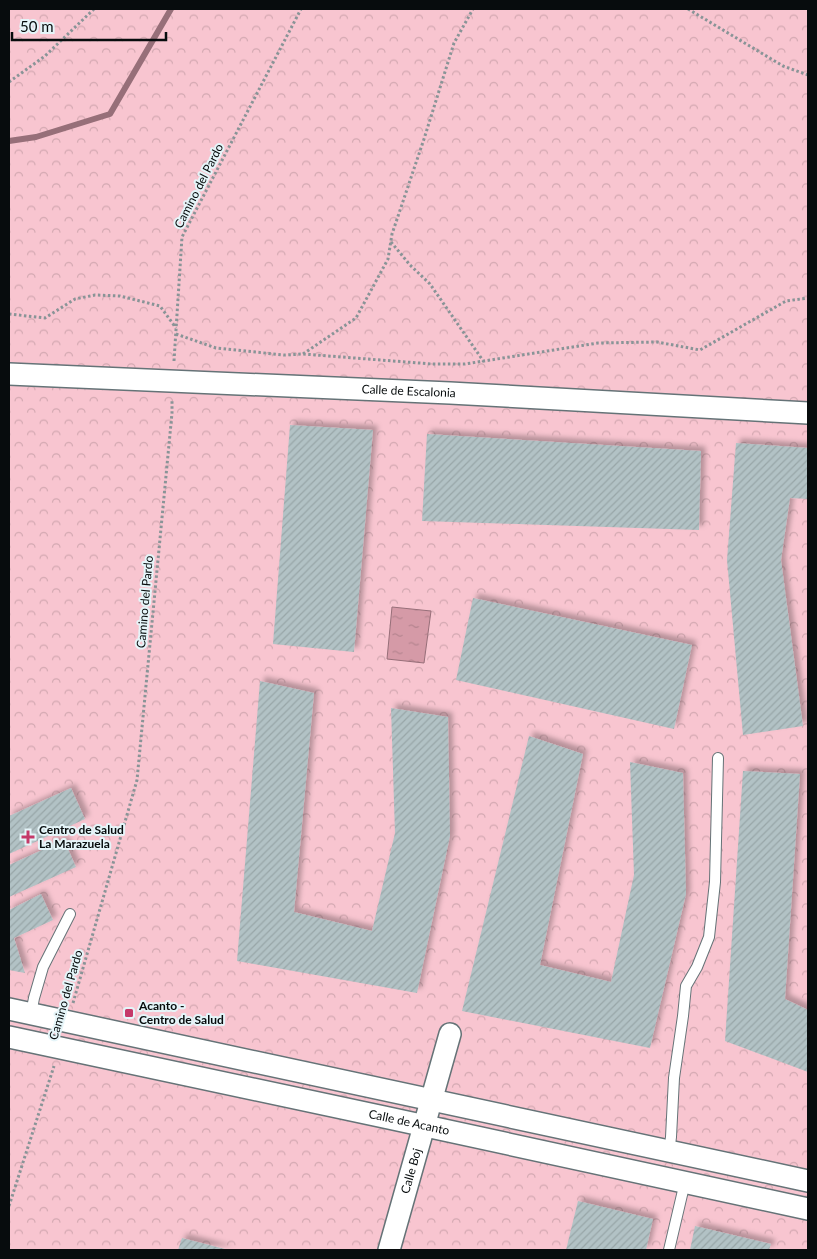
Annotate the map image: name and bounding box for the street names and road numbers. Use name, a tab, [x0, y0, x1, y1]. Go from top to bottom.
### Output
street label: Camino del Pardo	[171, 141, 226, 231]
street label: Calle de Escalonia	[361, 381, 456, 400]
street label: Camino del Pardo	[133, 555, 156, 649]
street label: Camino del Pardo	[46, 948, 86, 1042]
street label: Calle de Acanto	[367, 1106, 451, 1138]
street label: Calle Boj	[397, 1146, 424, 1195]

